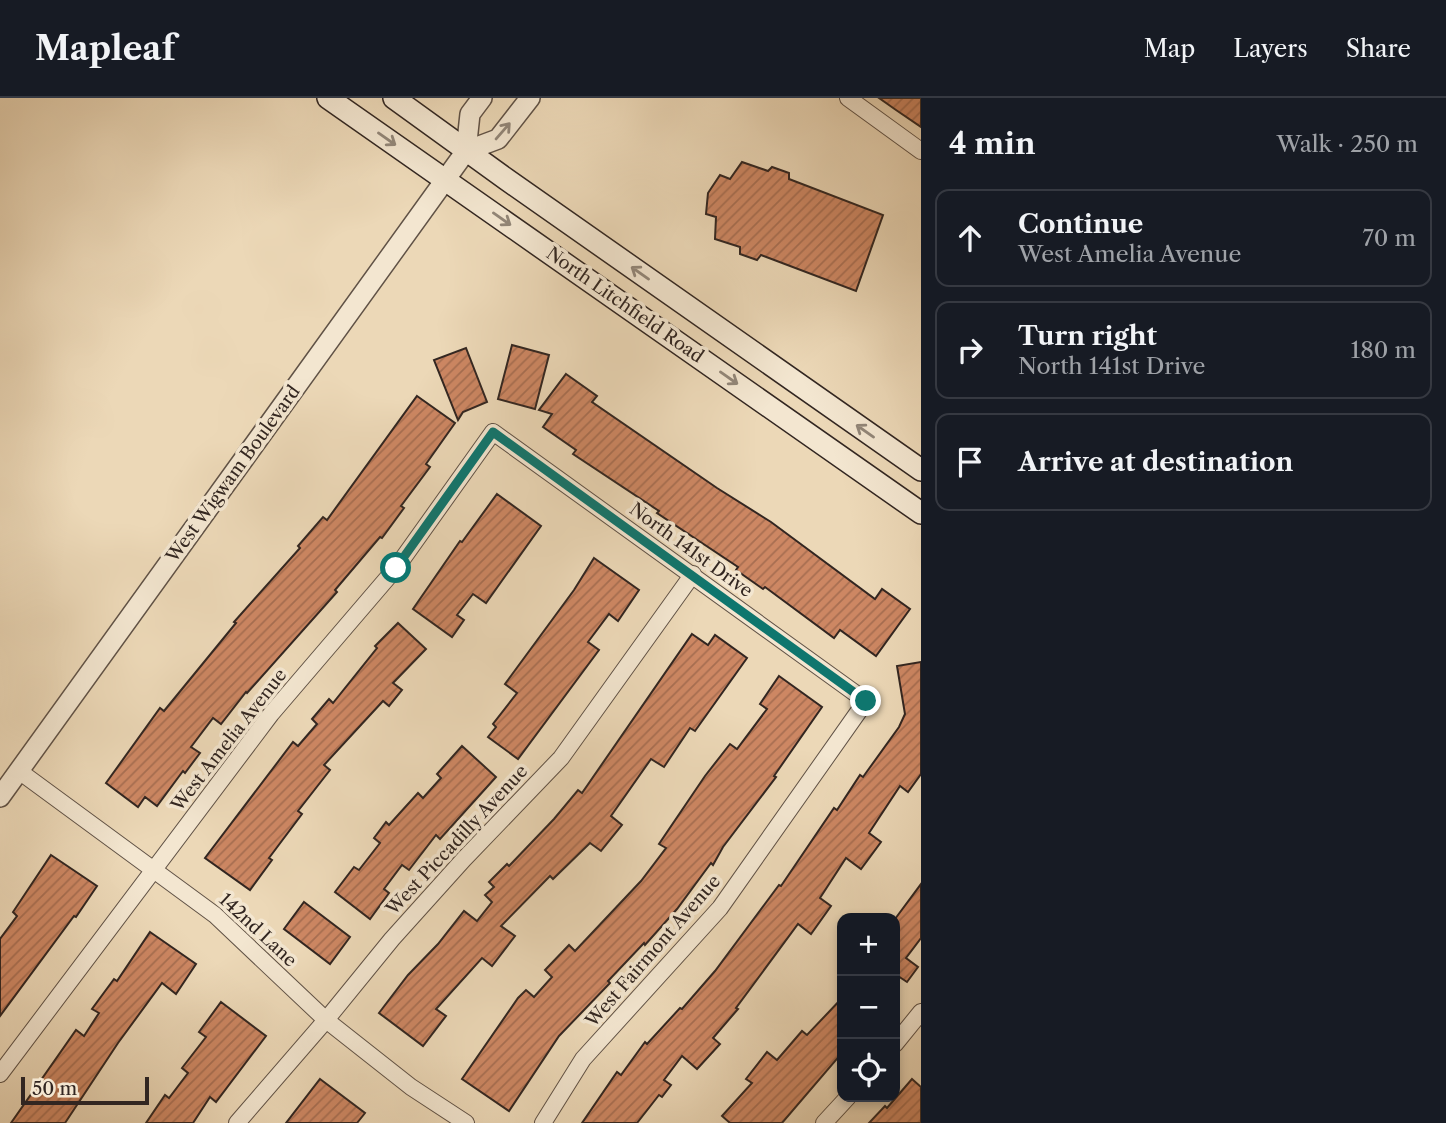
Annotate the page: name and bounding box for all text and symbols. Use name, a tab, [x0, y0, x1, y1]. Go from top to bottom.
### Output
text: Mapleaf	[35, 28, 175, 69]
text: Map	[1144, 34, 1195, 63]
text: Layers	[1233, 34, 1308, 63]
text: Share	[1346, 34, 1411, 63]
one-way arrow	[495, 122, 511, 140]
text: 4 min	[949, 125, 1035, 162]
text: Walk · 250 m	[1277, 130, 1418, 158]
one-way arrow	[377, 132, 396, 146]
text: Continue	[1018, 208, 1143, 240]
one-way arrow	[492, 212, 511, 226]
icon: ahead	[951, 219, 989, 257]
text: 70 m	[1363, 224, 1416, 252]
text: West Amelia Avenue	[1018, 240, 1241, 268]
street label: North Litchfield Road	[542, 242, 708, 368]
one-way arrow	[631, 266, 650, 280]
text: Turn right	[1018, 320, 1157, 352]
icon: right	[951, 331, 989, 369]
text: 180 m	[1351, 336, 1416, 364]
text: North 141st Drive	[1018, 352, 1205, 380]
one-way arrow	[719, 371, 738, 385]
street label: West Wigwam Boulevard	[161, 381, 305, 568]
one-way arrow	[856, 424, 875, 438]
icon: arrive	[951, 443, 989, 481]
text: Arrive at destination	[1018, 446, 1293, 478]
street label: North 141st Drive	[625, 498, 757, 602]
route start	[380, 552, 411, 583]
street label: West Amelia Avenue	[166, 664, 291, 816]
route end	[850, 685, 881, 716]
street label: West Piccadilly Avenue	[381, 760, 532, 920]
street label: West Fairmont Avenue	[580, 870, 725, 1032]
street label: 142nd Lane	[215, 889, 301, 971]
map controls	[837, 913, 900, 1102]
button: +	[837, 913, 900, 976]
button: −	[837, 976, 900, 1039]
button: locate	[837, 1039, 900, 1102]
scale bar	[21, 1074, 149, 1106]
text: 50 m	[32, 1077, 77, 1100]

